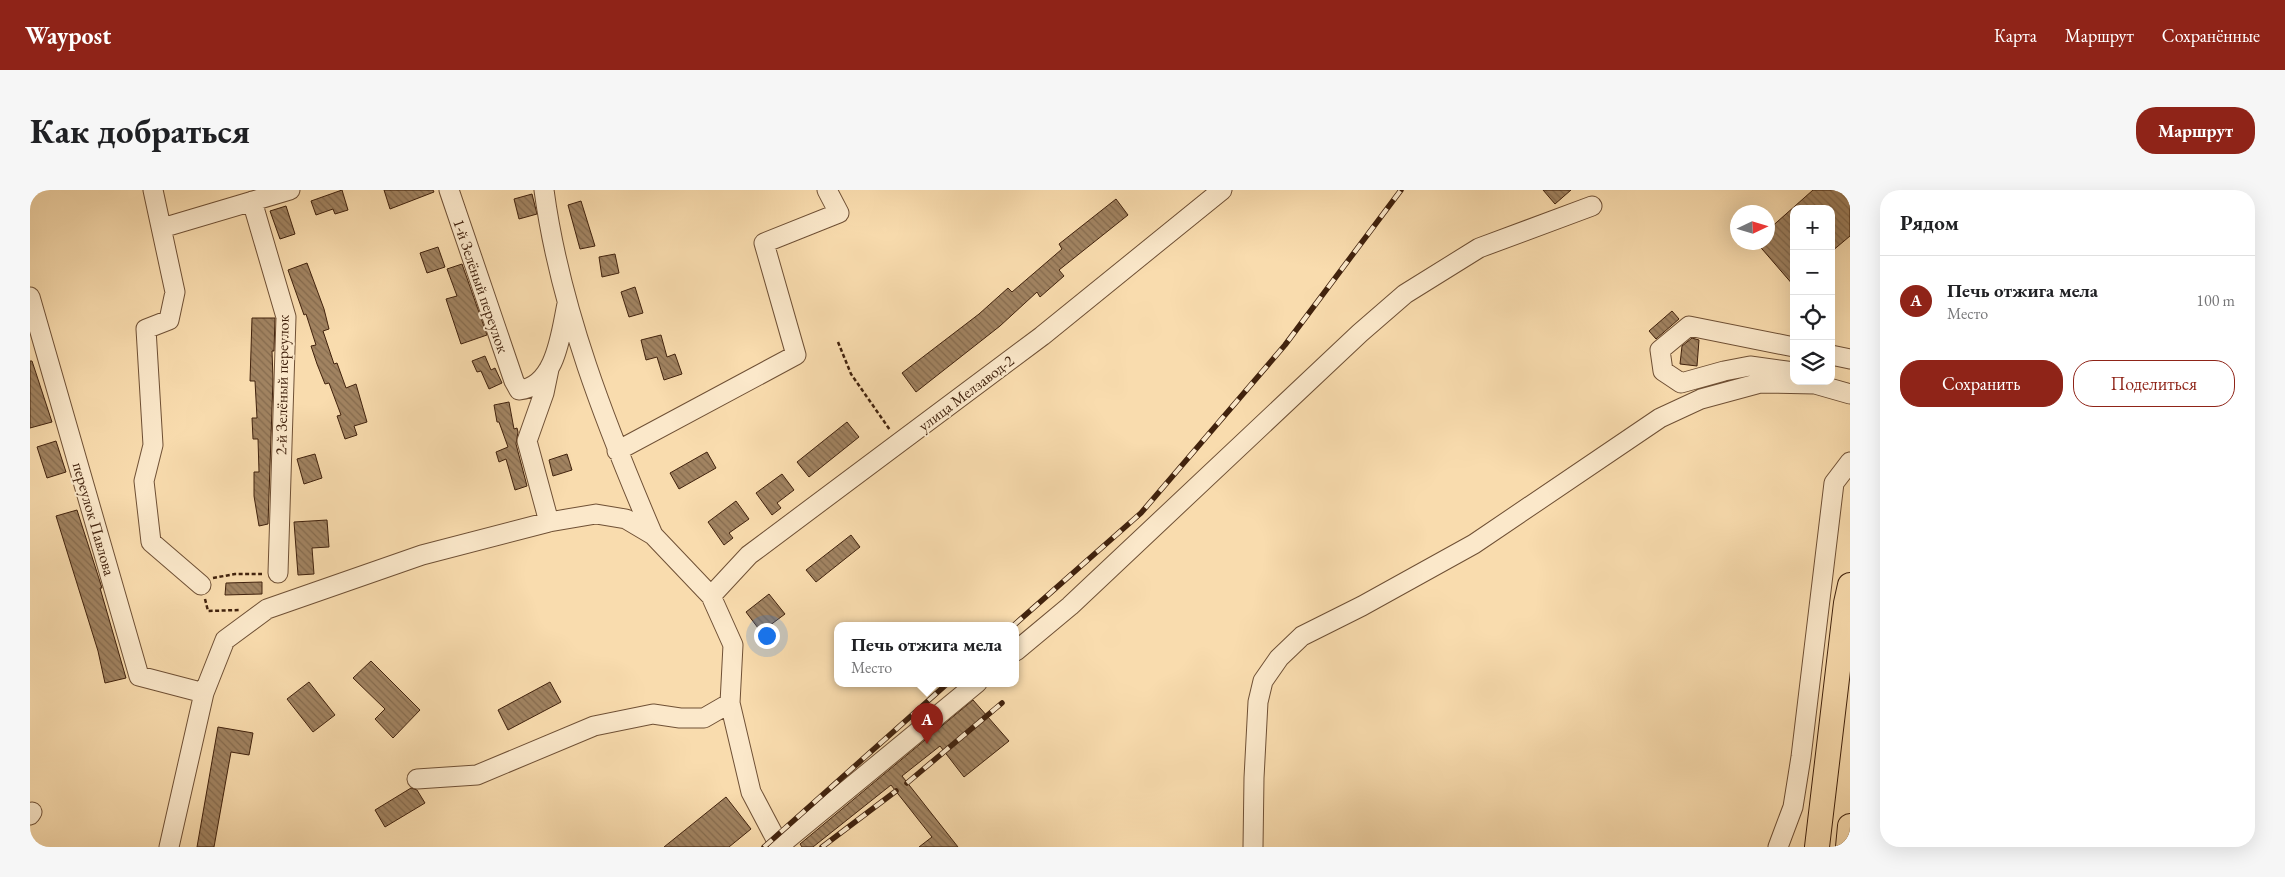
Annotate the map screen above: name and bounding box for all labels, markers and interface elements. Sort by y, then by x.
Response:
text: Waypost [25,20,111,51]
text: Карта [1994,24,2037,47]
text: Маршрут [2065,24,2134,47]
text: Сохранённые [2162,24,2260,47]
button: Маршрут [2136,107,2255,154]
text: Как добраться [30,108,250,153]
north arrow [1730,205,1775,250]
map controls [1790,205,1835,385]
button: + [1790,205,1835,250]
text: Рядом [1900,209,1959,236]
street label: 1-й Зелёный переулок [448,216,514,356]
button: − [1790,250,1835,295]
text: Печь отжига мела [1947,278,2098,303]
text: A [1910,290,1922,311]
text: 100 m [2196,290,2235,311]
button: locate [1790,295,1835,340]
text: Место [1947,303,1988,324]
street label: 2-й Зелёный переулок [270,314,294,455]
button: layers [1790,340,1835,385]
street label: улица Мелзавод-2 [914,350,1018,436]
button: Сохранить [1900,360,2063,407]
button: Поделиться [2073,360,2235,407]
street label: переулок Павлова [68,460,120,579]
popup [834,622,1019,687]
your location [754,623,780,649]
text: Печь отжига мела [851,632,1002,657]
text: Место [851,657,892,678]
pin: A [911,703,943,744]

